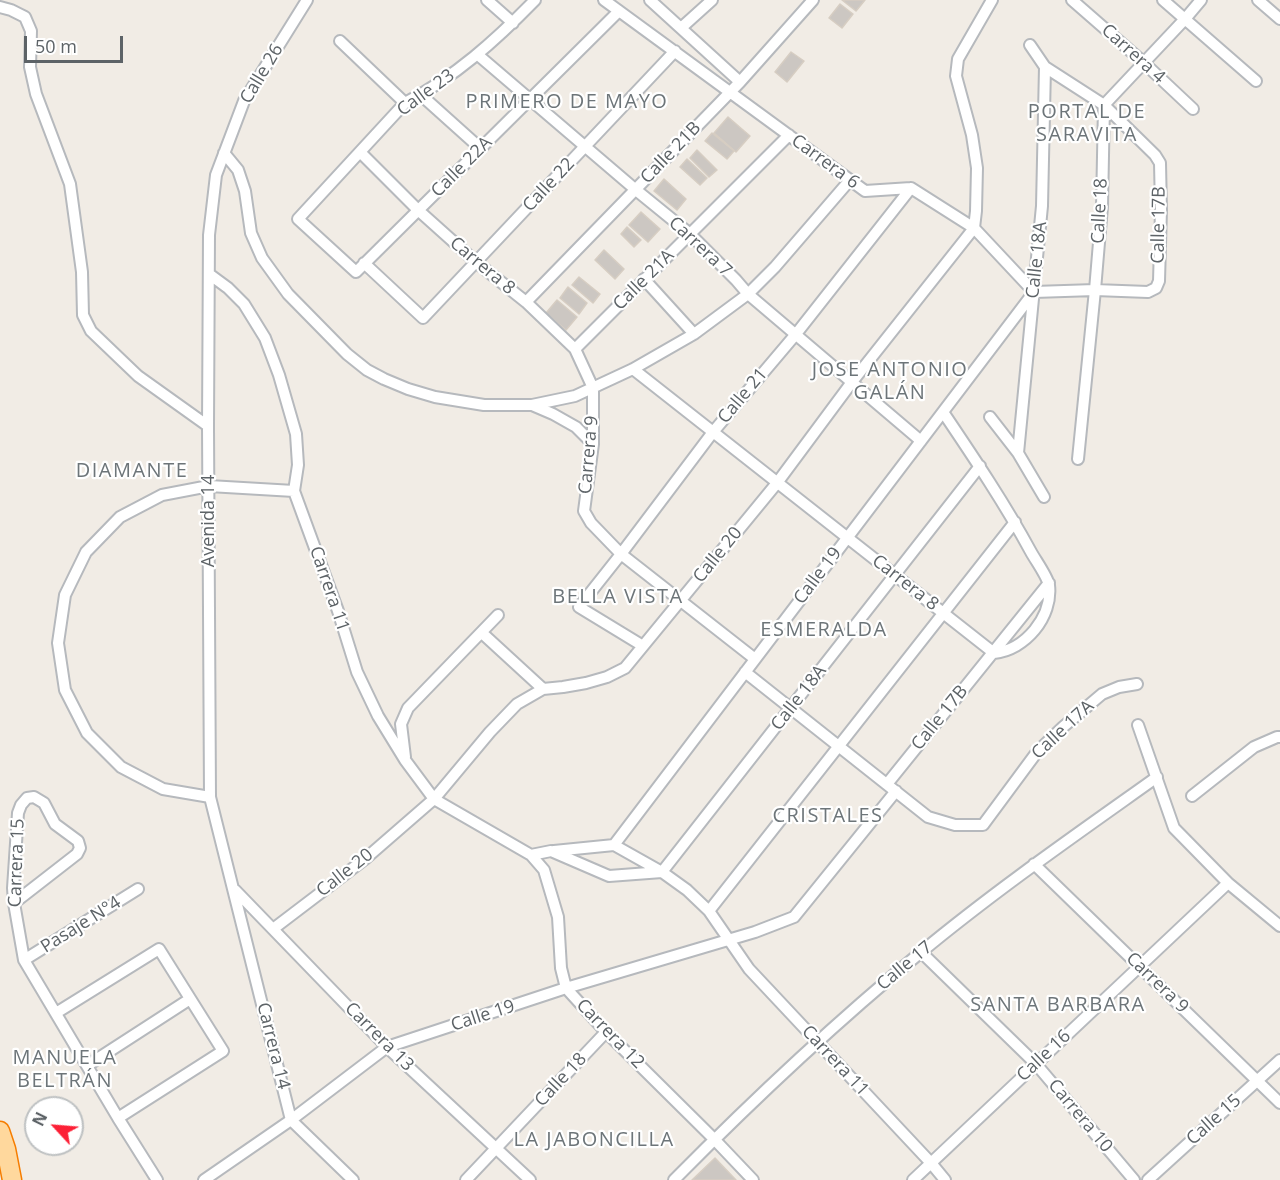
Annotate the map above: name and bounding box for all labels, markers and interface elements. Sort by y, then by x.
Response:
street label: Carrera 4 [1097,20,1169,88]
scale bar [27,24,126,62]
text: 50 m [35,34,77,58]
street label: Calle 26 [236,40,288,108]
street label: Calle 23 [393,65,459,121]
district label: PRIMERO DE MAYO [466,90,668,114]
district label: PORTAL DE SARAVITA [1028,100,1146,147]
street label: Calle 21B [636,118,706,188]
street label: Carrera 6 [787,130,863,194]
street label: Calle 22A [427,132,497,202]
street label: Calle 22 [519,154,579,216]
street label: Calle 18 [1087,178,1113,244]
street label: Calle 17B [1148,186,1170,264]
street label: Carrera 7 [664,212,736,282]
street label: Calle 18A [1022,220,1052,300]
street label: Carrera 8 [445,233,519,299]
street label: Calle 21A [609,245,679,315]
district label: JOSE ANTONIO GALÁN [812,358,968,405]
street label: Calle 21 [714,364,772,428]
street label: Carrera 9 [575,415,603,495]
district label: DIAMANTE [76,459,188,483]
street label: Avenida 14 [198,475,220,567]
street label: Calle 20 [689,523,747,587]
street label: Calle 19 [790,543,846,609]
street label: Carrera 11 [304,544,354,634]
street label: Carrera 8 [867,550,943,616]
district label: BELLA VISTA [552,585,684,609]
district label: ESMERALDA [760,618,888,642]
street label: Calle 18A [767,661,831,735]
street label: Calle 17B [907,681,973,755]
street label: Calle 17A [1027,696,1099,764]
district label: CRISTALES [772,804,884,828]
street label: Carrera 15 [5,818,29,908]
street label: Calle 20 [312,844,378,902]
street label: Pasaje N°4 [37,892,125,958]
street label: Calle 17 [873,937,937,995]
street label: Carrera 9 [1121,948,1193,1018]
district label: SANTA BARBARA [970,993,1146,1017]
street label: Carrera 12 [571,995,649,1073]
street label: Calle 19 [448,996,518,1036]
street label: Carrera 13 [340,998,418,1076]
street label: Carrera 14 [252,1000,294,1092]
street label: Carrera 11 [797,1021,873,1101]
street label: Calle 16 [1013,1026,1075,1086]
district label: MANUELA BELTRÁN [13,1046,117,1093]
street label: Calle 18 [531,1049,591,1111]
street label: Carrera 10 [1043,1075,1117,1157]
street label: Calle 15 [1182,1090,1246,1150]
north arrow [24,1096,84,1156]
text: N [27,1108,52,1130]
district label: LA JABONCILLA [513,1128,675,1152]

